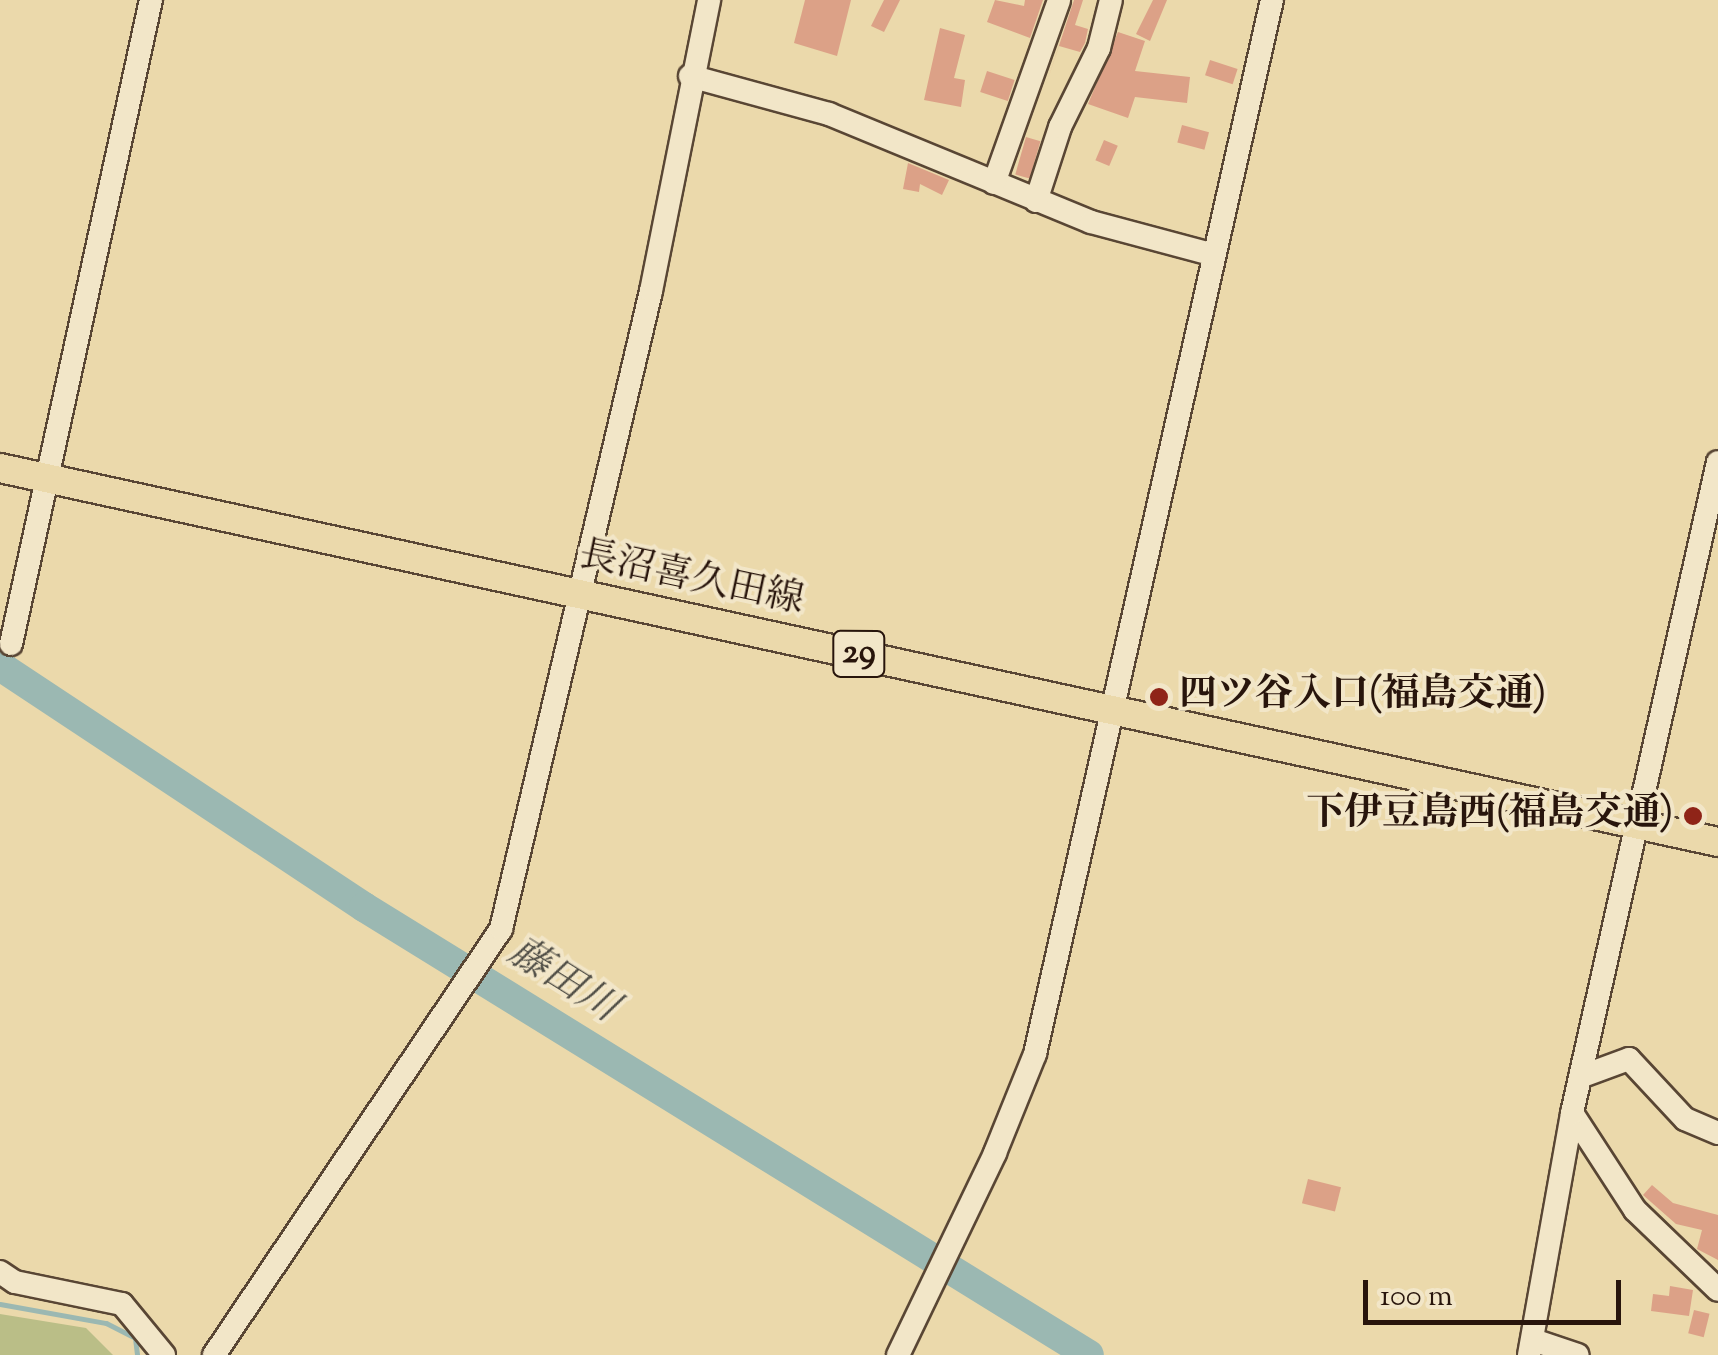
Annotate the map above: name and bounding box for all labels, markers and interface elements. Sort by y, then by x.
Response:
street label: 長沼喜久田線 [575,534,807,626]
road number: 29 [832,624,886,684]
place label: 四ツ谷入口(福島交通) [1179,674,1546,720]
marker: 四ツ谷入口(福島交通) [1148,686,1170,708]
place label: 下伊豆島西(福島交通) [1306,793,1673,839]
marker: 下伊豆島西(福島交通) [1682,805,1704,827]
water label: 藤田川 [498,930,626,1034]
scale bar [1368,1260,1626,1322]
text: 100 m [1380,1276,1453,1319]

